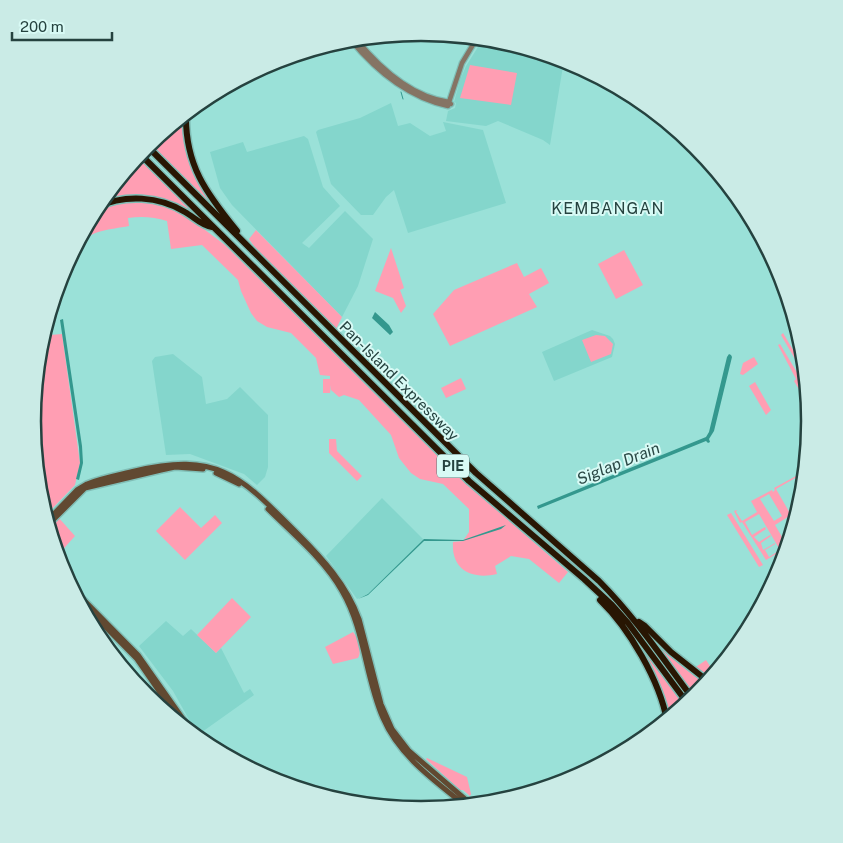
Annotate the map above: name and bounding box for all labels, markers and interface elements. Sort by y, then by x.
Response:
scale bar [12,10,112,42]
text: 200 m [20,18,64,35]
district label: KEMBANGAN [551,199,665,218]
street label: Pan-Island Expressway [336,318,462,444]
water label: Siglap Drain [574,438,663,489]
road number: PIE [437,454,469,478]

